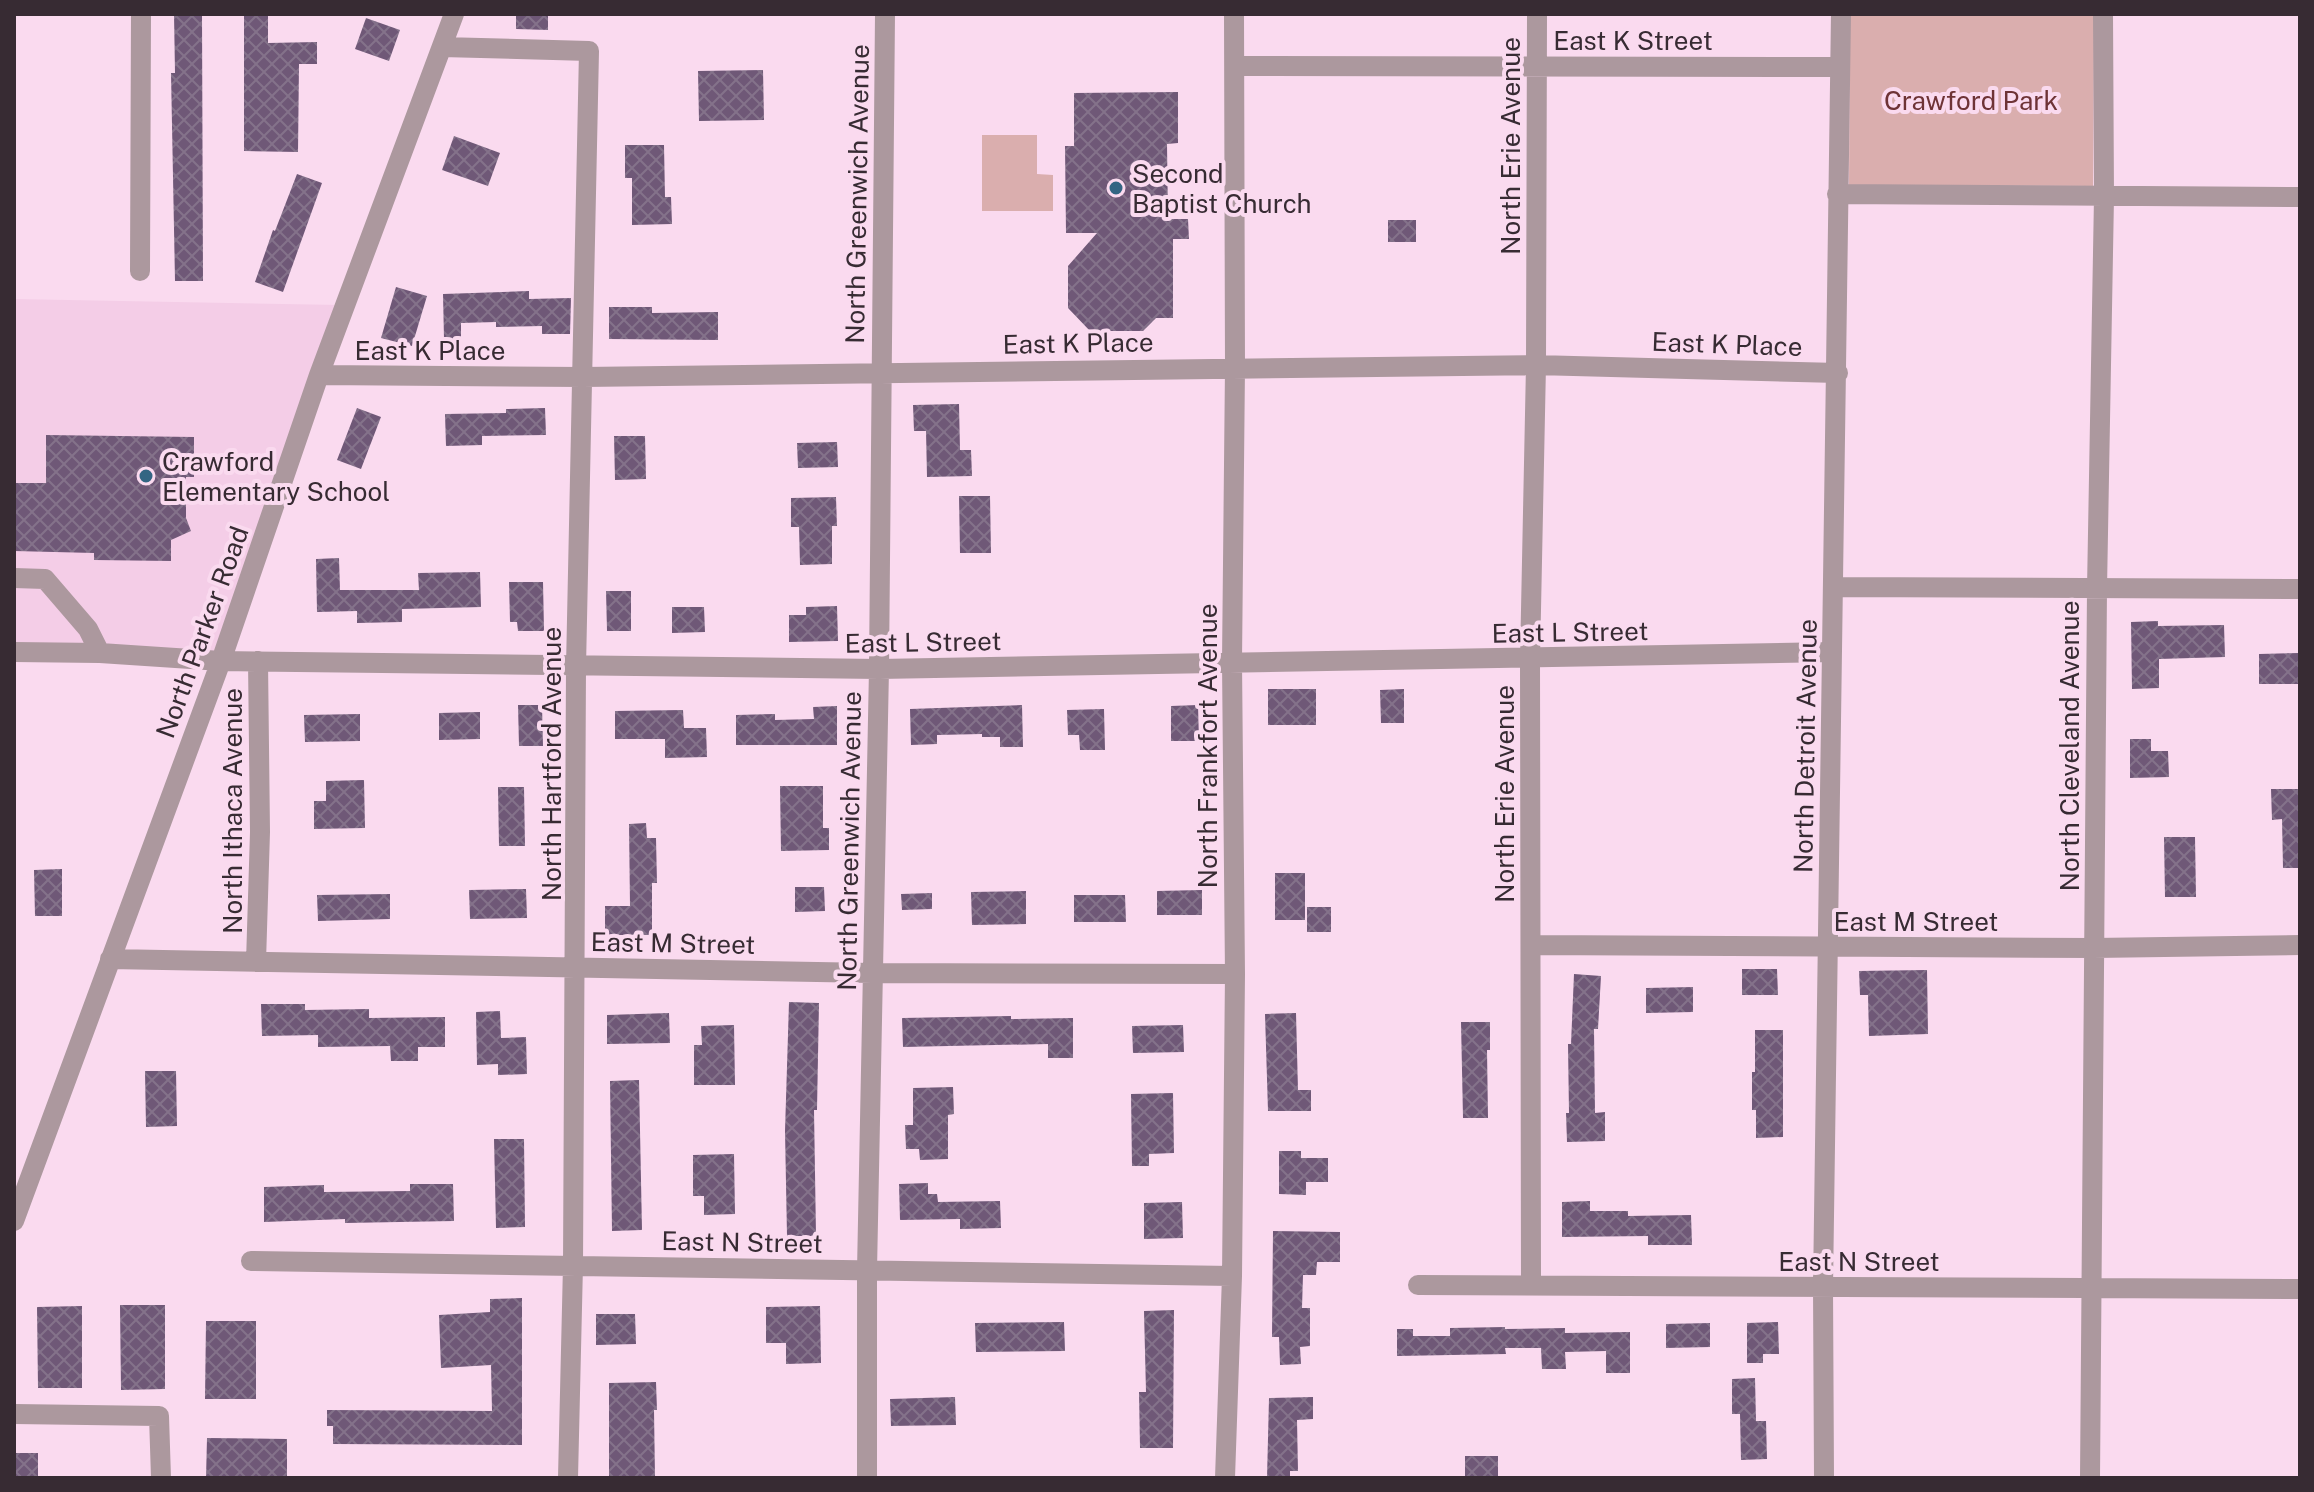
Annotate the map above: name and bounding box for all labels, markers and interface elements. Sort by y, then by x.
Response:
street label: East K Street [1553,25,1713,56]
street label: North Erie Avenue [1495,37,1526,255]
street label: North Greenwich Avenue [839,44,875,344]
park label: Crawford Park [1884,85,2058,116]
place label: Second Baptist Church [1132,158,1312,219]
marker: Second Baptist Church [1107,179,1125,197]
street label: East K Place [1002,326,1154,360]
street label: East K Place [1651,326,1803,362]
street label: East K Place [354,335,506,366]
place label: Crawford Elementary School [162,446,390,507]
marker: Crawford Elementary School [137,467,155,485]
street label: North Parker Road [149,522,255,742]
street label: North Cleveland Avenue [2054,601,2085,891]
street label: North Frankfort Avenue [1192,603,1223,889]
street label: East L Street [1491,615,1649,649]
street label: North Detroit Avenue [1787,619,1823,873]
street label: East L Street [844,625,1002,659]
street label: North Hartford Avenue [536,627,567,901]
street label: North Erie Avenue [1489,685,1520,903]
street label: North Ithaca Avenue [217,688,248,934]
street label: North Greenwich Avenue [831,691,867,991]
street label: East M Street [1834,906,1998,937]
street label: East M Street [590,926,756,960]
street label: East N Street [661,1225,823,1259]
street label: East N Street [1778,1246,1940,1277]

